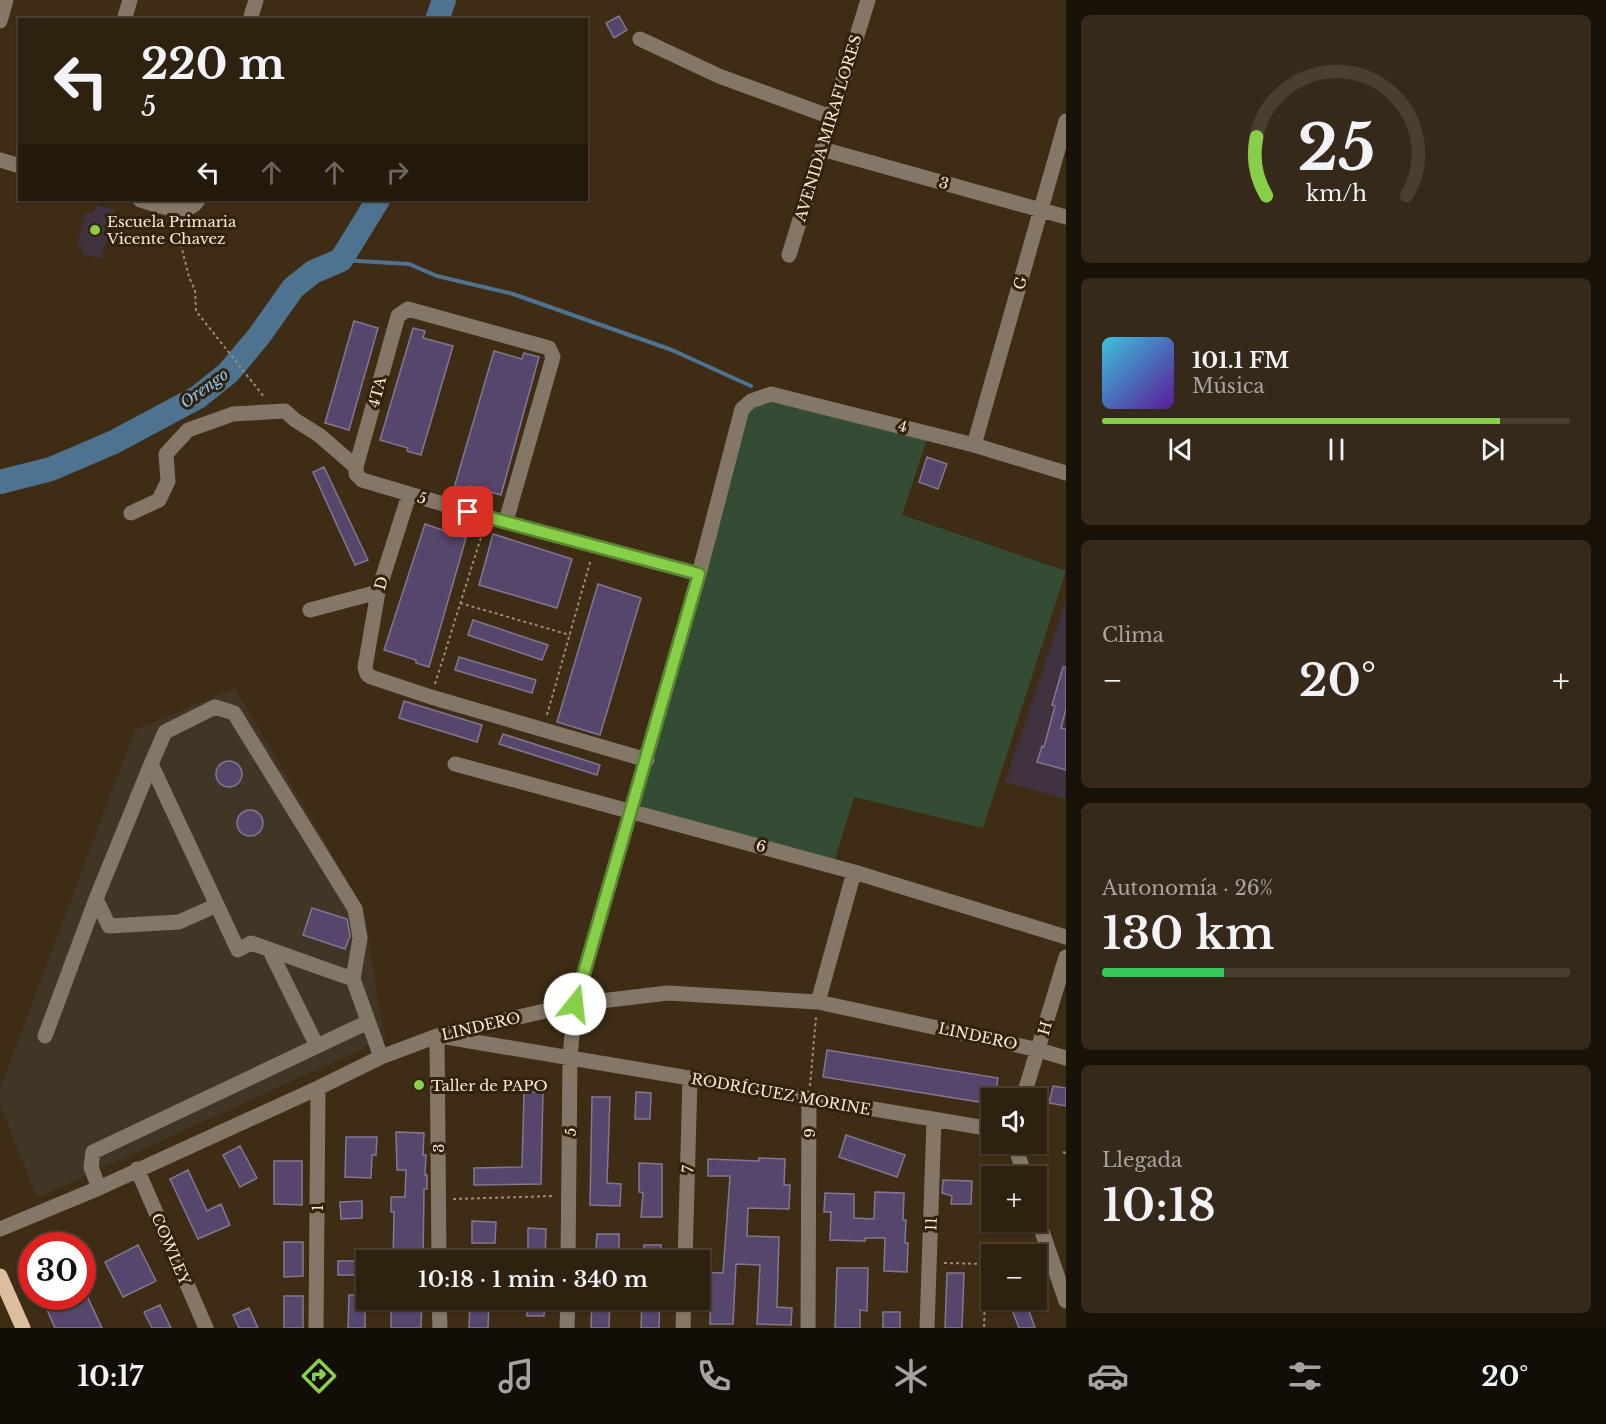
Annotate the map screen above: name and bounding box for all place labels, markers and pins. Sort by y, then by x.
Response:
place label: Escuela Primaria Vicente Chavez [106,212,237,248]
marker: Escuela Primaria Vicente Chavez [88,223,102,237]
pin [442,486,493,537]
place label: Taller de PAPO [431,1076,548,1095]
marker: Taller de PAPO [412,1078,426,1092]

